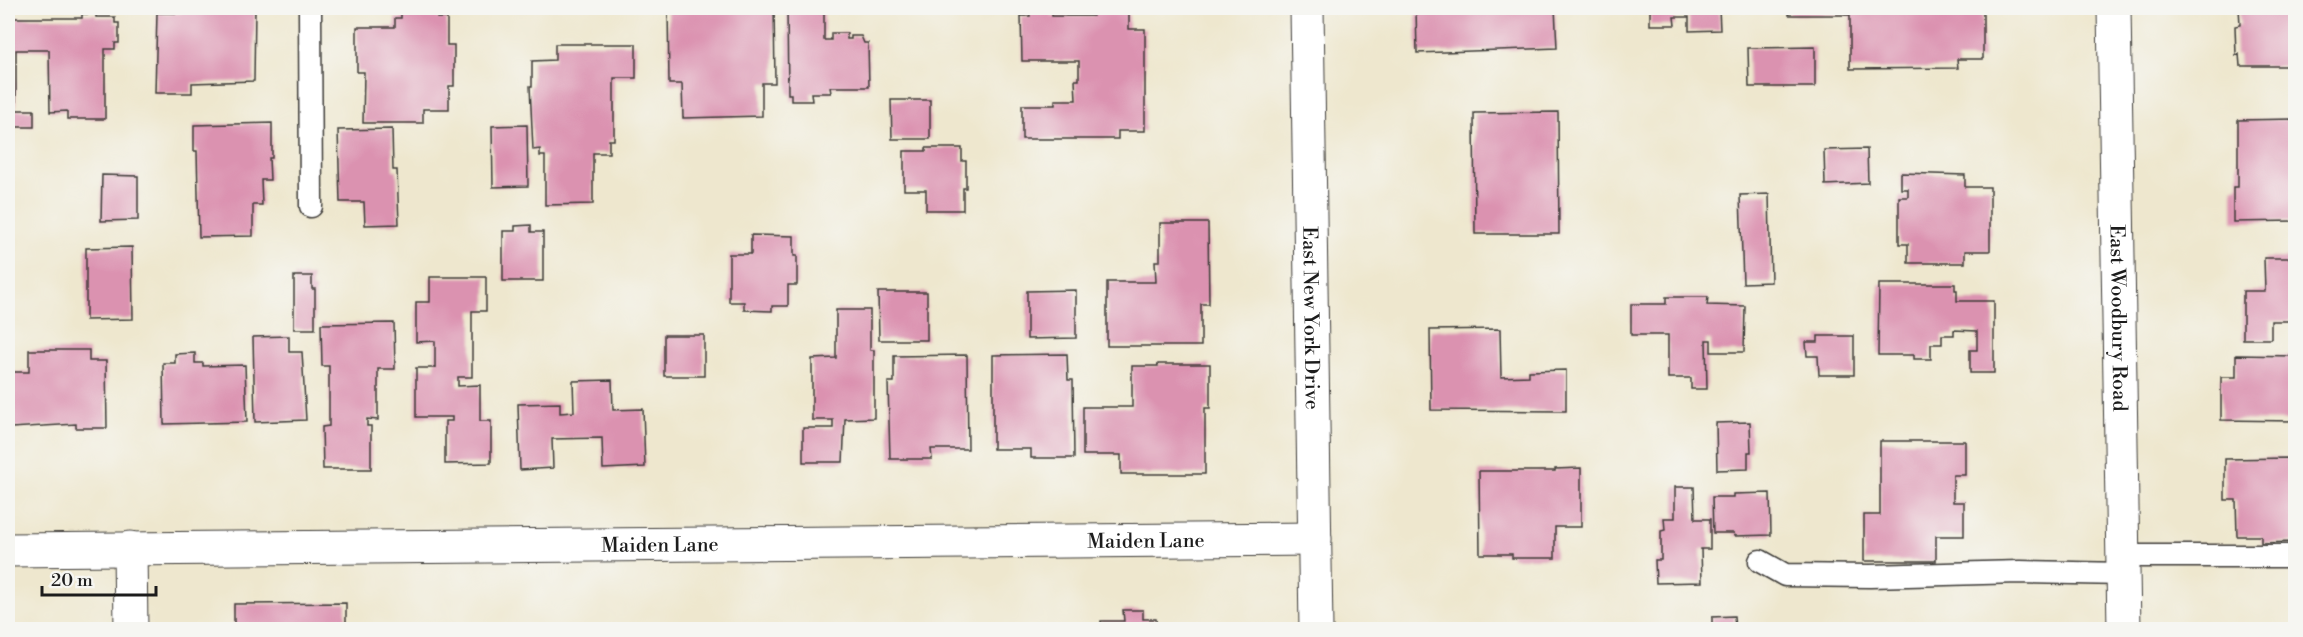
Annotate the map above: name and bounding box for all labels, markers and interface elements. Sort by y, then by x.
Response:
street label: East Woodbury Road [2103,224,2131,412]
street label: East New York Drive [1296,226,1324,410]
street label: Maiden Lane [1087,529,1205,555]
street label: Maiden Lane [601,533,719,559]
scale bar [42,559,156,597]
text: 20 m [51,569,93,592]

